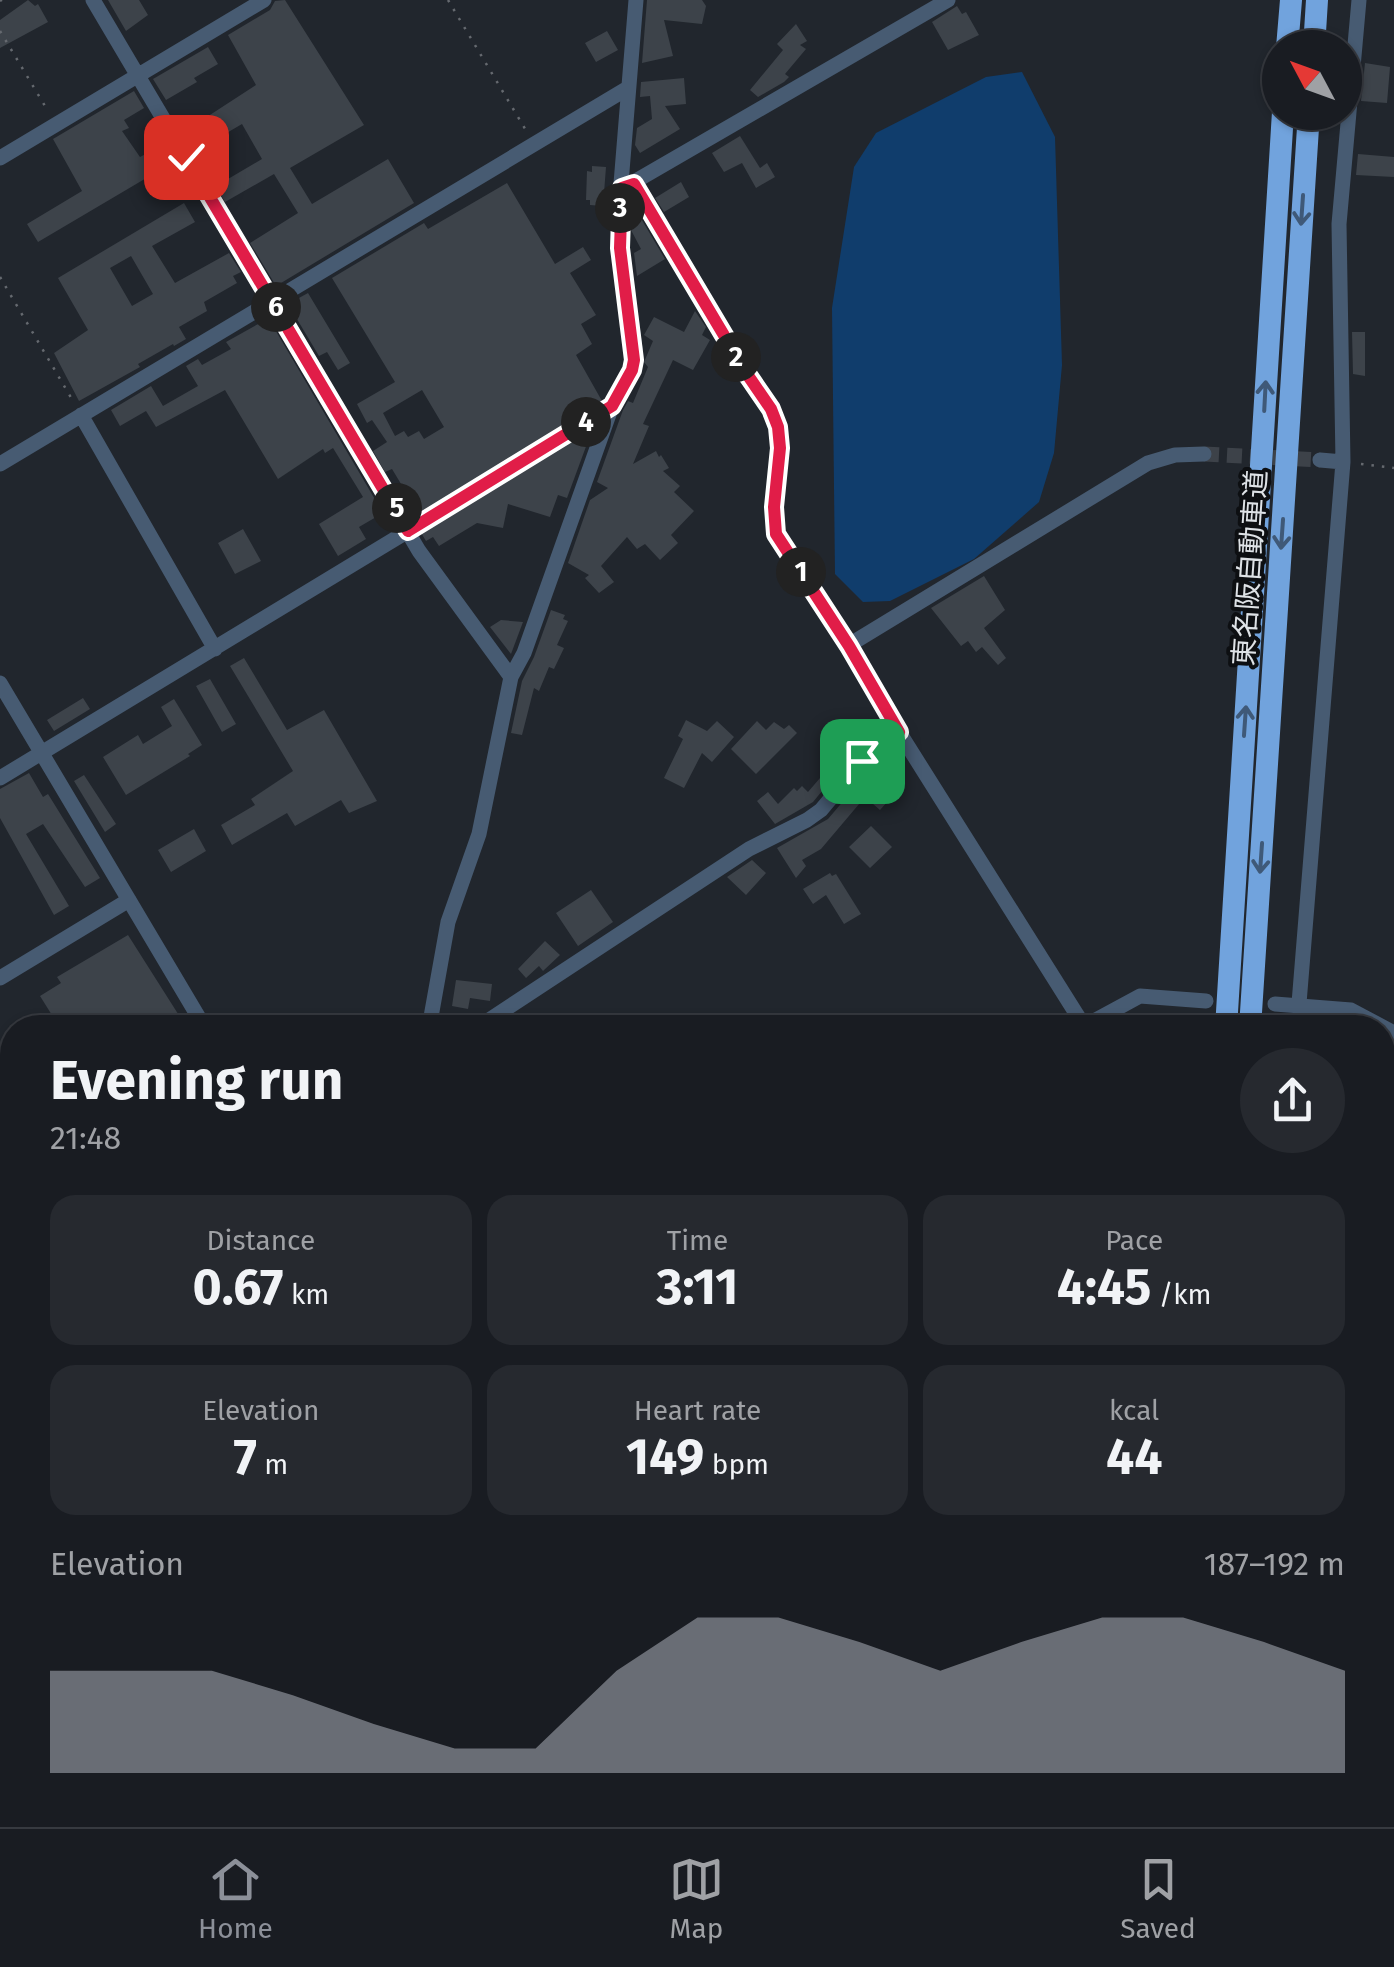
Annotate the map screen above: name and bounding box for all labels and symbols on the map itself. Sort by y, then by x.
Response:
north arrow [1262,30,1362,130]
pin [144,115,229,200]
pin: 3 [595,183,645,233]
one-way arrow [1292,193,1311,225]
pin: 6 [251,282,301,332]
pin: 2 [711,332,761,382]
one-way arrow [1256,381,1275,413]
pin: 4 [561,397,611,447]
street label: 東名阪自動車道 [1227,469,1273,667]
pin: 5 [372,483,422,533]
one-way arrow [1272,518,1291,550]
pin: 1 [776,547,826,597]
one-way arrow [1236,705,1255,737]
pin [820,719,905,804]
one-way arrow [1251,842,1270,874]

